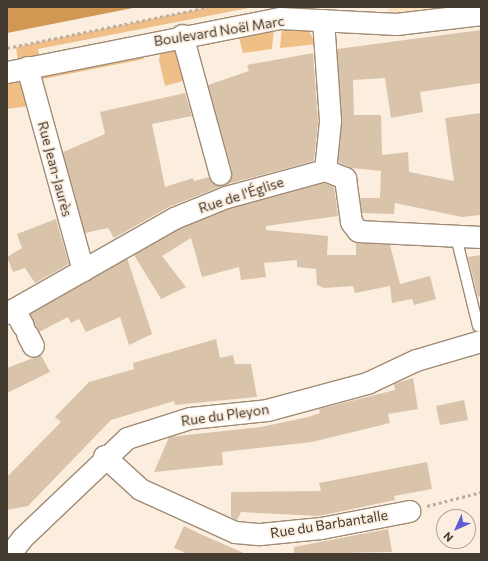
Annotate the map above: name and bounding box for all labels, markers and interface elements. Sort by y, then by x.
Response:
street label: Boulevard Noël Marc [153,12,285,50]
street label: Rue Jean-Jaurès [34,119,76,219]
street label: Rue de l'Église [196,173,286,217]
street label: Rue du Pleyon [180,401,270,429]
street label: Rue du Barbantalle [269,506,389,542]
north arrow [436,509,476,549]
text: N [440,530,455,545]

